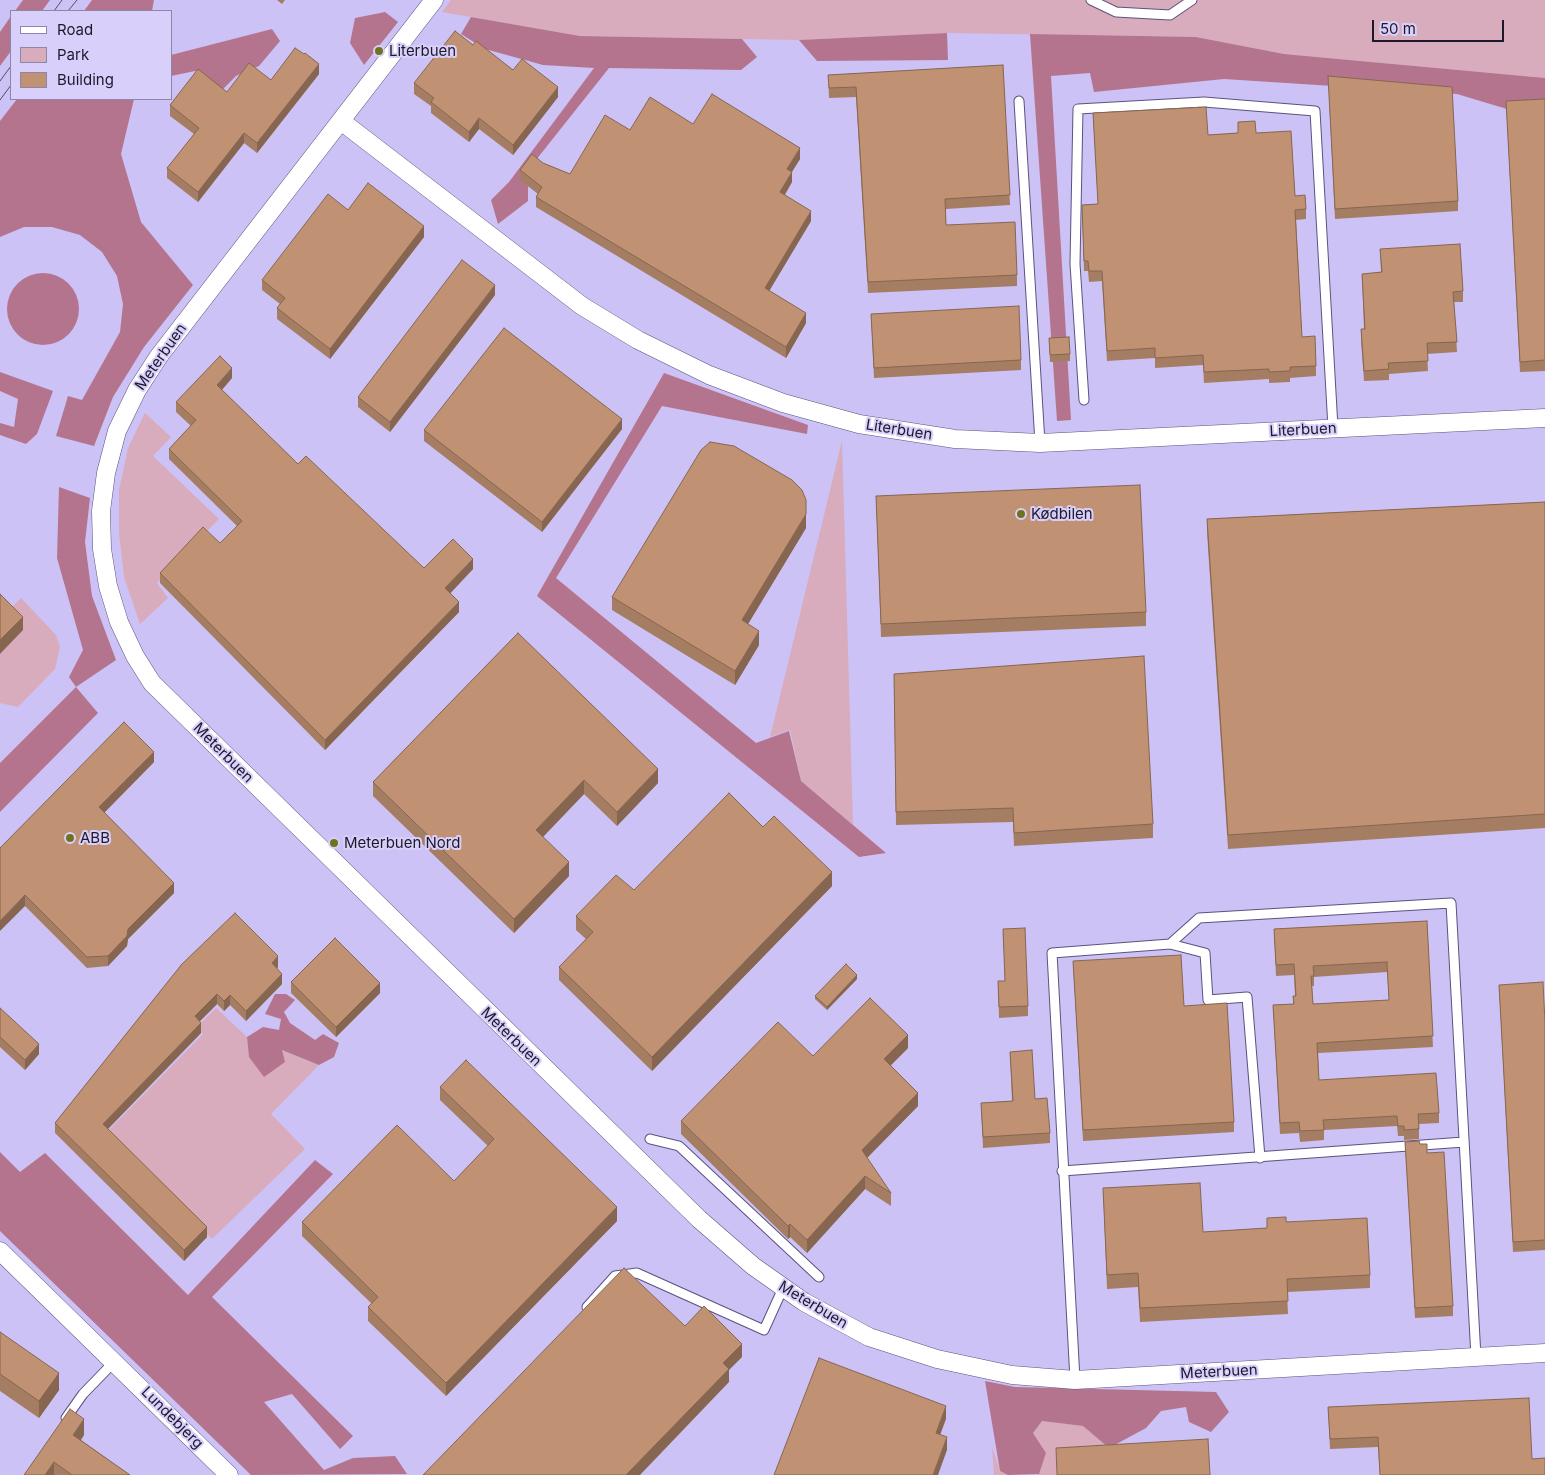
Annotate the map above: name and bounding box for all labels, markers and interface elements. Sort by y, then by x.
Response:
legend [10,10,172,100]
scale bar [1375,10,1508,42]
text: 50 m [1380,19,1416,38]
text: Road [57,20,93,39]
place label: Literbuen [389,42,456,60]
text: Park [57,45,89,64]
marker: Literbuen [373,45,385,57]
text: Building [57,70,114,89]
street label: Meterbuen [131,320,191,394]
street label: Literbuen [864,416,934,444]
street label: Literbuen [1269,419,1337,441]
place label: Kødbilen [1031,505,1093,523]
marker: Kødbilen [1015,508,1027,520]
street label: Meterbuen [189,719,257,787]
place label: ABB [80,829,110,847]
marker: ABB [64,832,76,844]
place label: Meterbuen Nord [344,834,460,852]
marker: Meterbuen Nord [328,837,340,849]
street label: Meterbuen [477,1004,545,1070]
street label: Meterbuen [775,1277,851,1333]
street label: Meterbuen [1180,1361,1258,1383]
street label: Lundebjerg [137,1383,207,1453]

